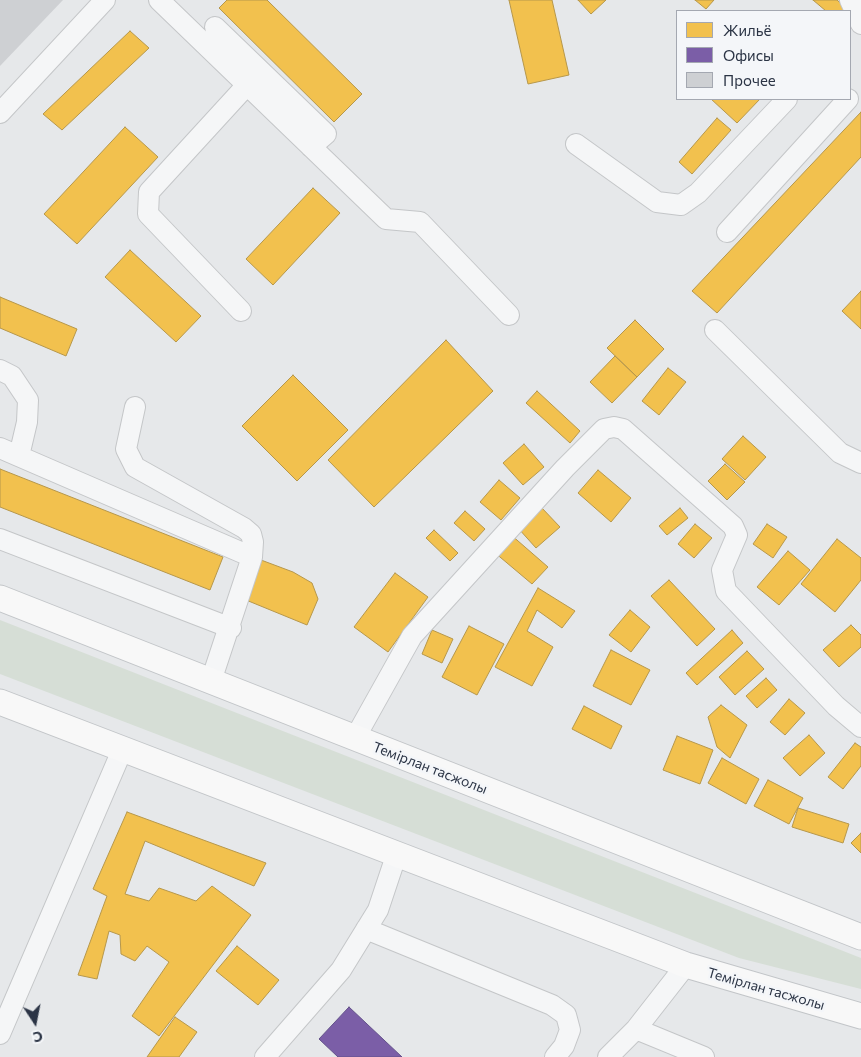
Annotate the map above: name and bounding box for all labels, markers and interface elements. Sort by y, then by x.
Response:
legend [676,10,851,100]
text: Жильё [723,21,771,39]
text: Офисы [723,46,774,64]
text: Прочее [723,71,776,89]
street label: Темірлан тасжолы [370,738,490,798]
street label: Темірлан тасжолы [705,964,827,1014]
north arrow [10,997,60,1047]
text: С [32,1028,44,1046]

